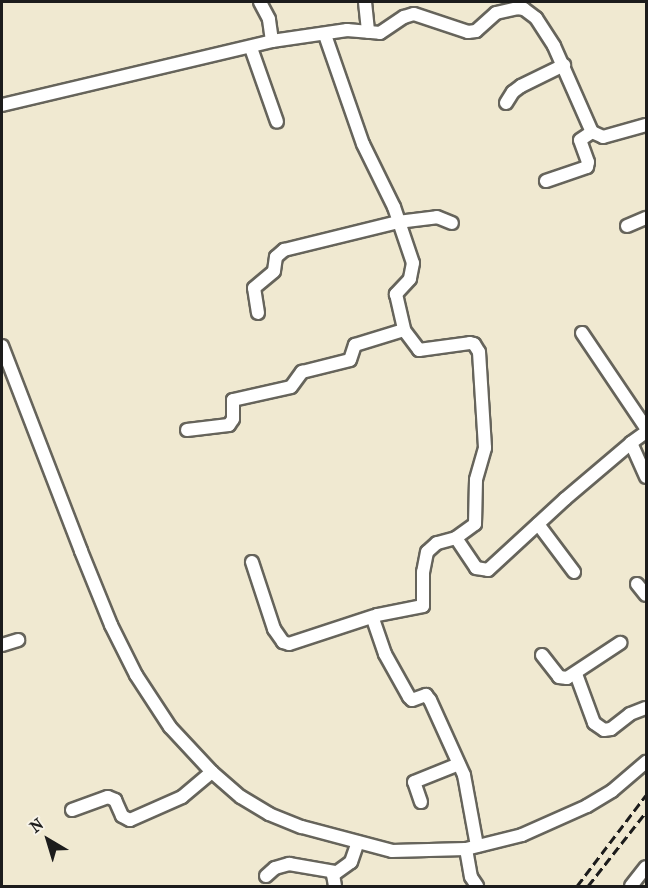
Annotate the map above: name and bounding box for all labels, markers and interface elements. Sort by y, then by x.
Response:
north arrow [18,810,78,870]
text: N [26,814,47,837]

